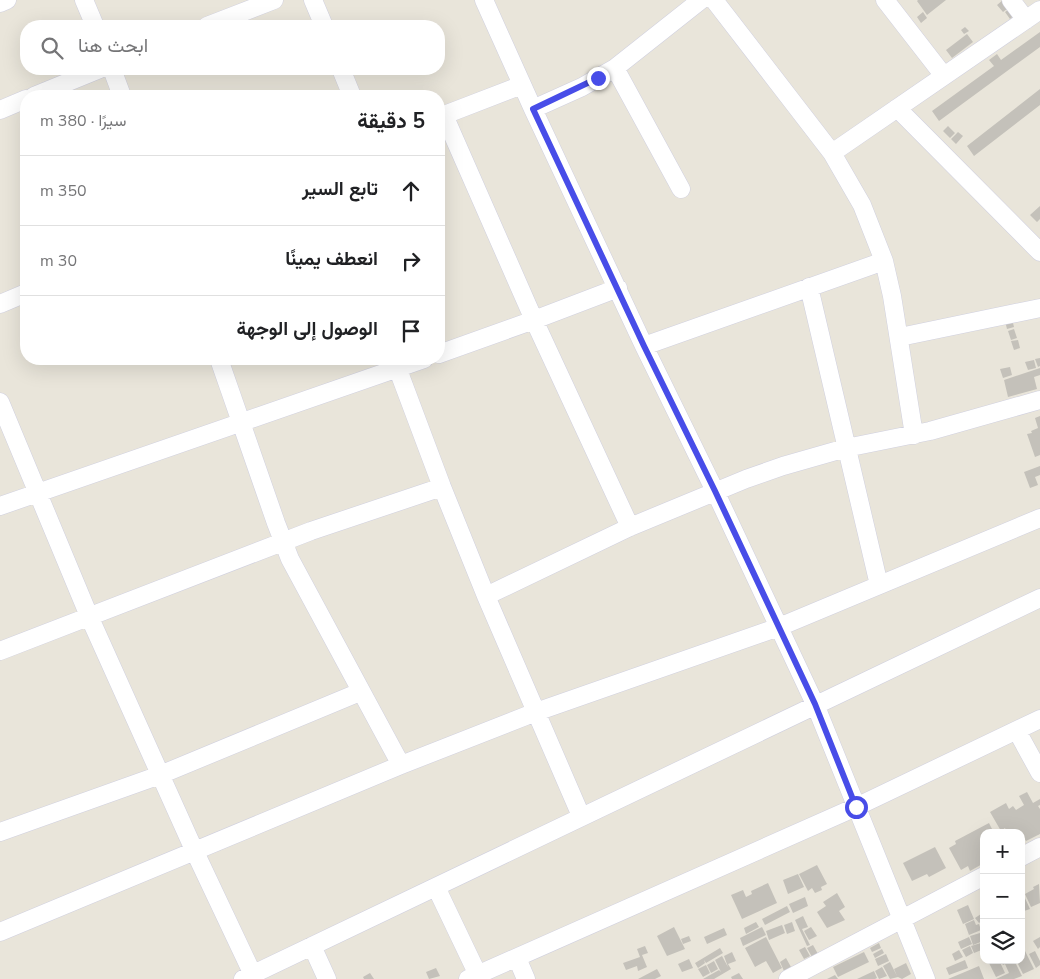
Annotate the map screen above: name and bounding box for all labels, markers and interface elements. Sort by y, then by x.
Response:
search box [20,20,445,75]
text: ابحث هنا [78,33,148,59]
icon: search [38,34,66,62]
route end [587,67,610,90]
text: 5 دقيقة [357,107,425,135]
text: سيرًا · 380 m [40,110,126,132]
text: تابع السير [302,176,378,202]
icon: ahead [397,177,425,205]
text: 350 m [40,180,87,202]
text: انعطف يمينًا [285,246,378,272]
icon: right [397,247,425,275]
text: 30 m [40,250,77,272]
text: الوصول إلى الوجهة [236,316,378,342]
icon: arrive [397,317,425,345]
route start [845,796,868,819]
map controls [980,829,1025,964]
button: + [980,829,1025,874]
button: − [980,874,1025,919]
button: layers [980,919,1025,964]

